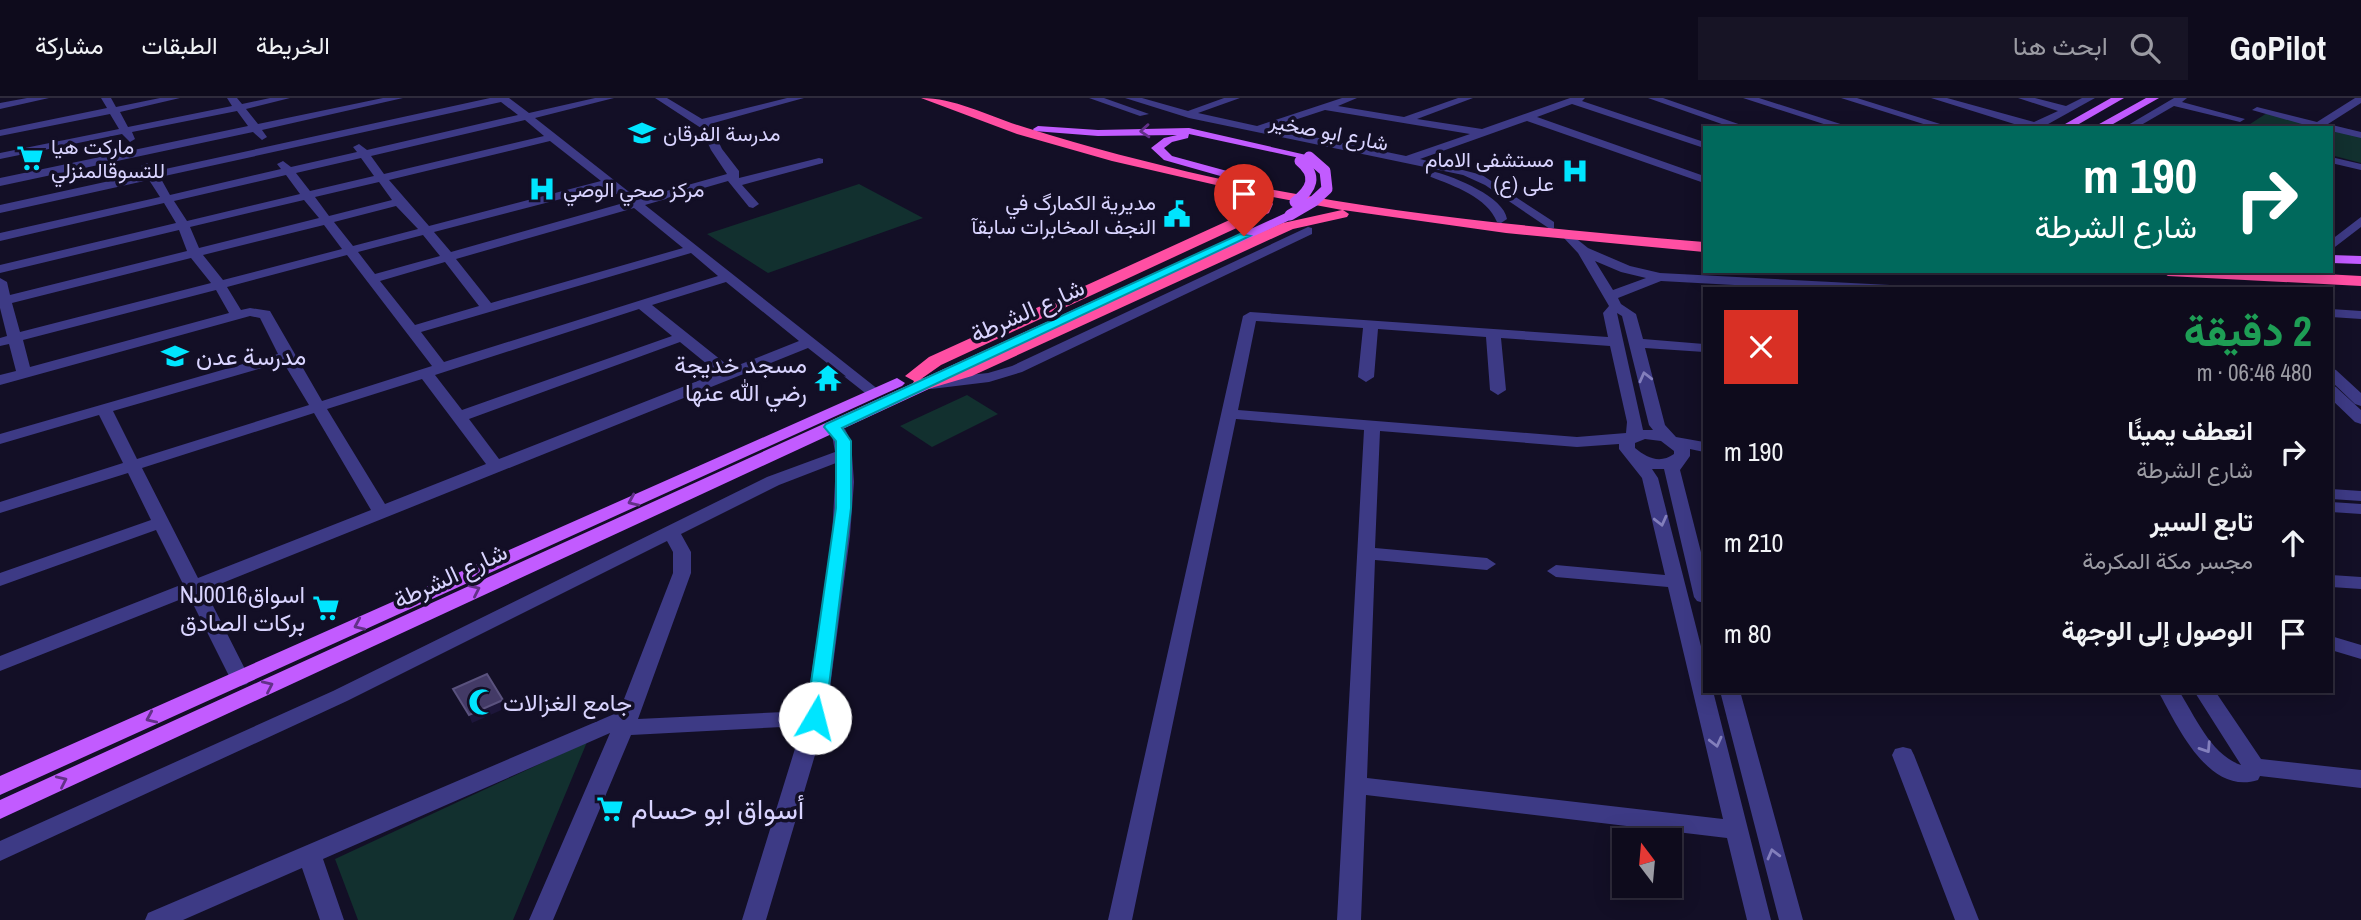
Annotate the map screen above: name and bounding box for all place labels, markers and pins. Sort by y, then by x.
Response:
school or university icon: مدرسة الفرقان [627,118,657,148]
place label: مدرسة الفرقان [663,119,781,148]
place label: ماركت هيا للتسوقالمنزلي [51,132,165,188]
supermarket icon: ماركت هيا للتسوقالمنزلي [15,143,45,173]
place label: مستشفی الامام علی (ع) [1425,145,1554,198]
hospital icon: مستشفی الامام علی (ع) [1560,156,1590,186]
pin [1214,164,1274,236]
hospital icon: مركز صحي الوصي [527,174,557,204]
place label: مركز صحي الوصي [563,175,704,207]
place label: مديرية الكمارگ في النجف المخابرات سابقآ [971,188,1156,241]
public building icon: مديرية الكمارگ في النجف المخابرات سابقآ [1162,199,1192,229]
place label: مدرسة عدن [196,340,306,372]
school or university icon: مدرسة عدن [160,341,190,371]
place label: مسجد خديجة رضي الله عنها [674,348,807,412]
temple icon: مسجد خديجة رضي الله عنها [813,363,843,393]
place label: NJ0016اسواق برکات الصادق [180,578,305,638]
supermarket icon: NJ0016اسواق برکات الصادق [311,593,341,623]
place label: جامع الغزالات [503,686,632,720]
mosque icon: جامع الغزالات [467,687,497,717]
place label: أسواق ابو حسام [631,790,804,828]
supermarket icon: أسواق ابو حسام [595,794,625,824]

